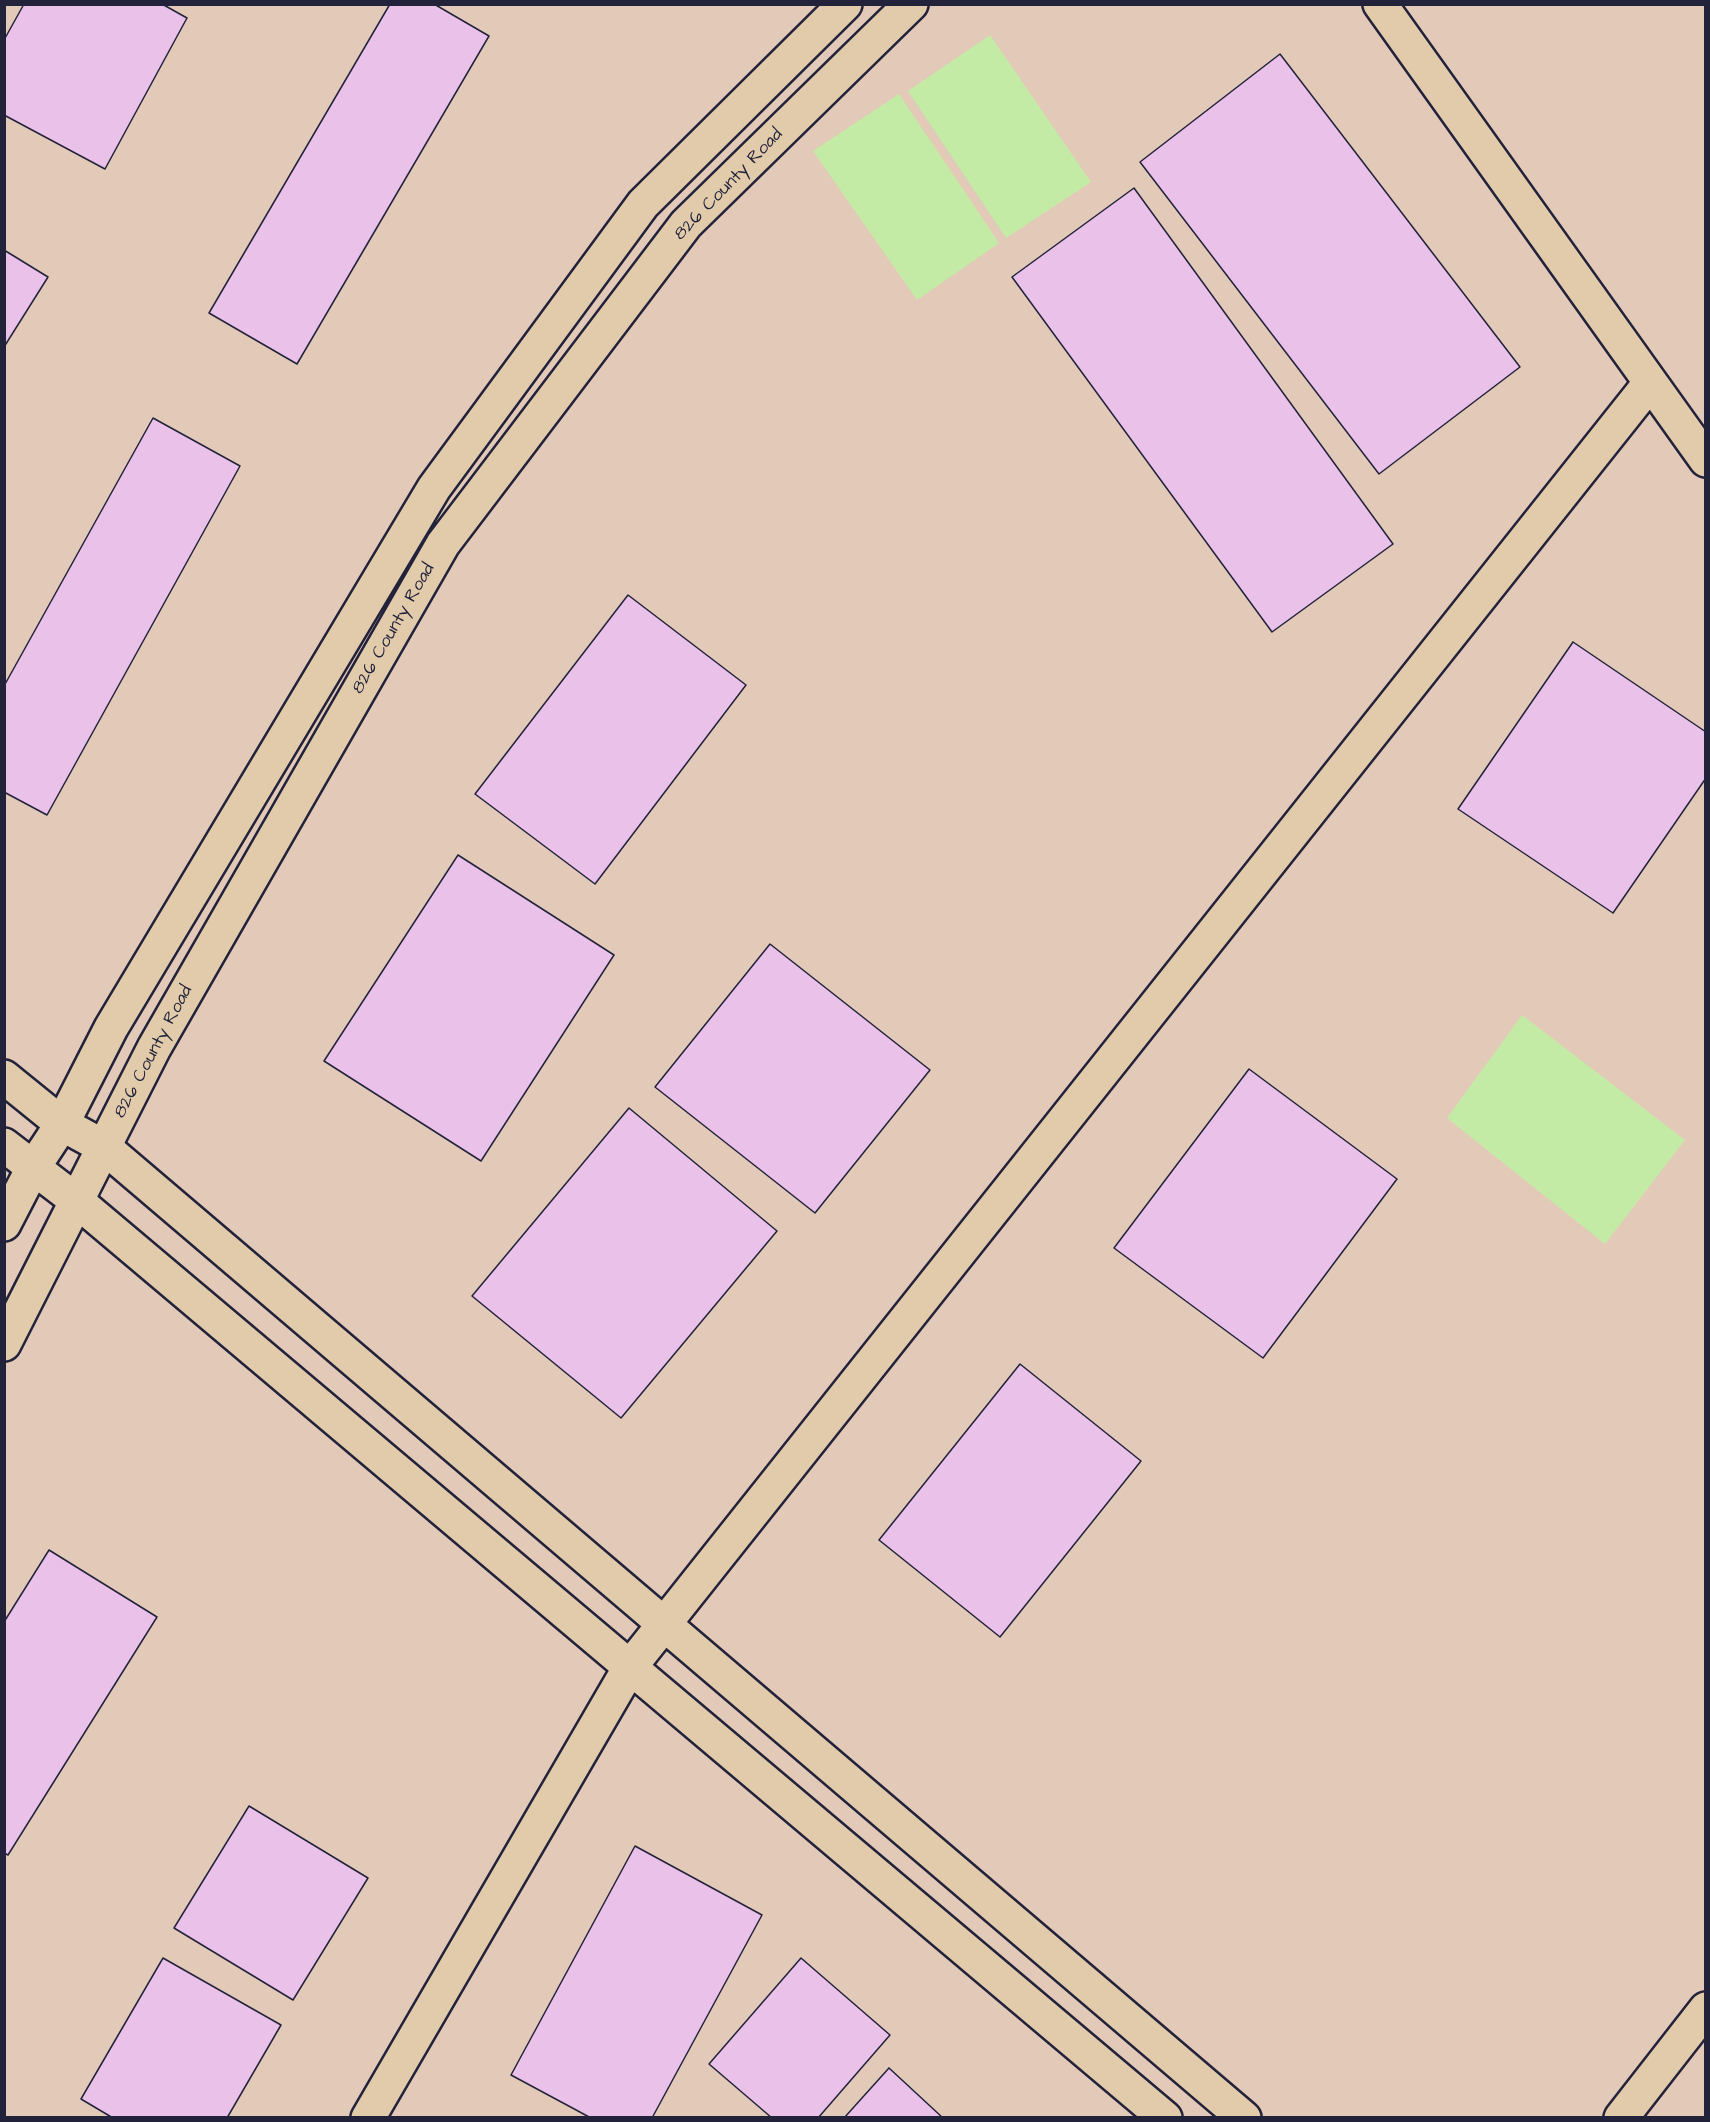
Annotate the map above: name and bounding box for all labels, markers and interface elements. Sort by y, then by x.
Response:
street label: 826 County Road [670,125,788,245]
street label: 826 County Road [348,560,440,698]
street label: 826 County Road [110,982,198,1122]

